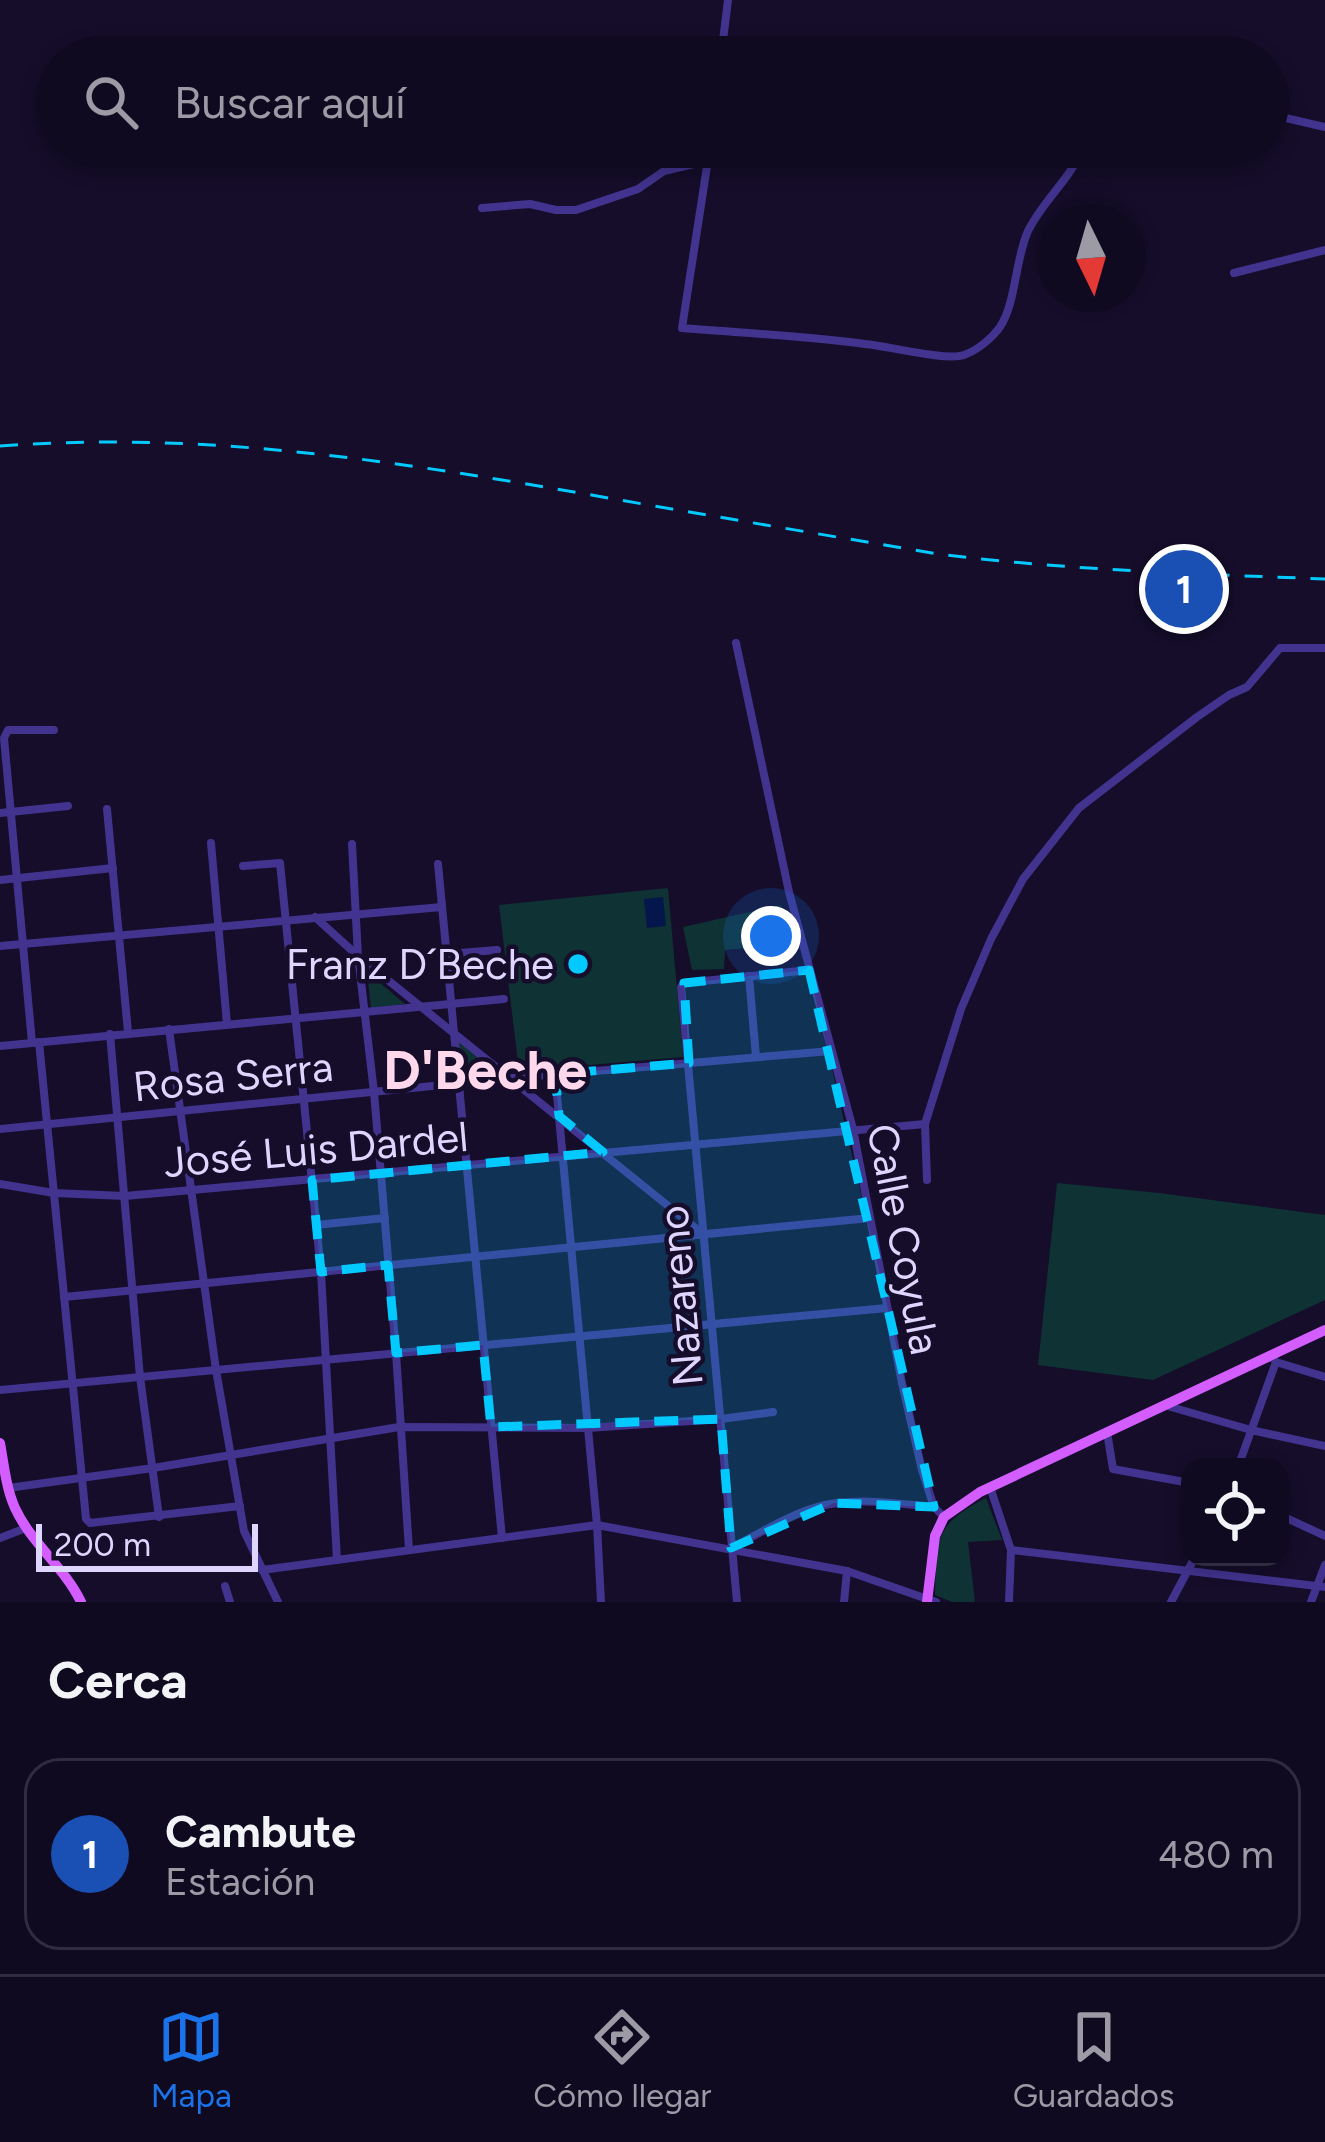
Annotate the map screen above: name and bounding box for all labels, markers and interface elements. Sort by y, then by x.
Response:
search box [36,36,1289,168]
icon: search [78,69,144,135]
text: Buscar aquí [174,75,406,129]
north arrow [1037,204,1145,312]
pin: 1 [1145,544,1223,634]
your location [741,906,801,966]
place label: Franz D´Beche [286,939,554,990]
marker: Franz D´Beche [565,951,591,977]
district label: D'Beche [383,1038,587,1103]
street label: Rosa Serra [131,1041,335,1112]
street label: José Luis Dardel [162,1111,470,1188]
street label: Calle Coyula [856,1119,951,1359]
street label: Nazareno [647,1204,714,1388]
map controls [1181,1458,1289,1566]
button: locate [1181,1458,1289,1566]
scale bar [36,1518,258,1571]
text: 200 m [54,1525,151,1564]
text: Cerca [48,1650,188,1711]
text: Cambute [165,1804,356,1858]
text: 1 [82,1831,98,1878]
text: 480 m [1158,1831,1274,1878]
text: Estación [165,1858,315,1905]
tab: Mapa [151,2004,232,2115]
tab: Cómo llegar [533,2004,711,2115]
tab: Guardados [1013,2004,1174,2115]

